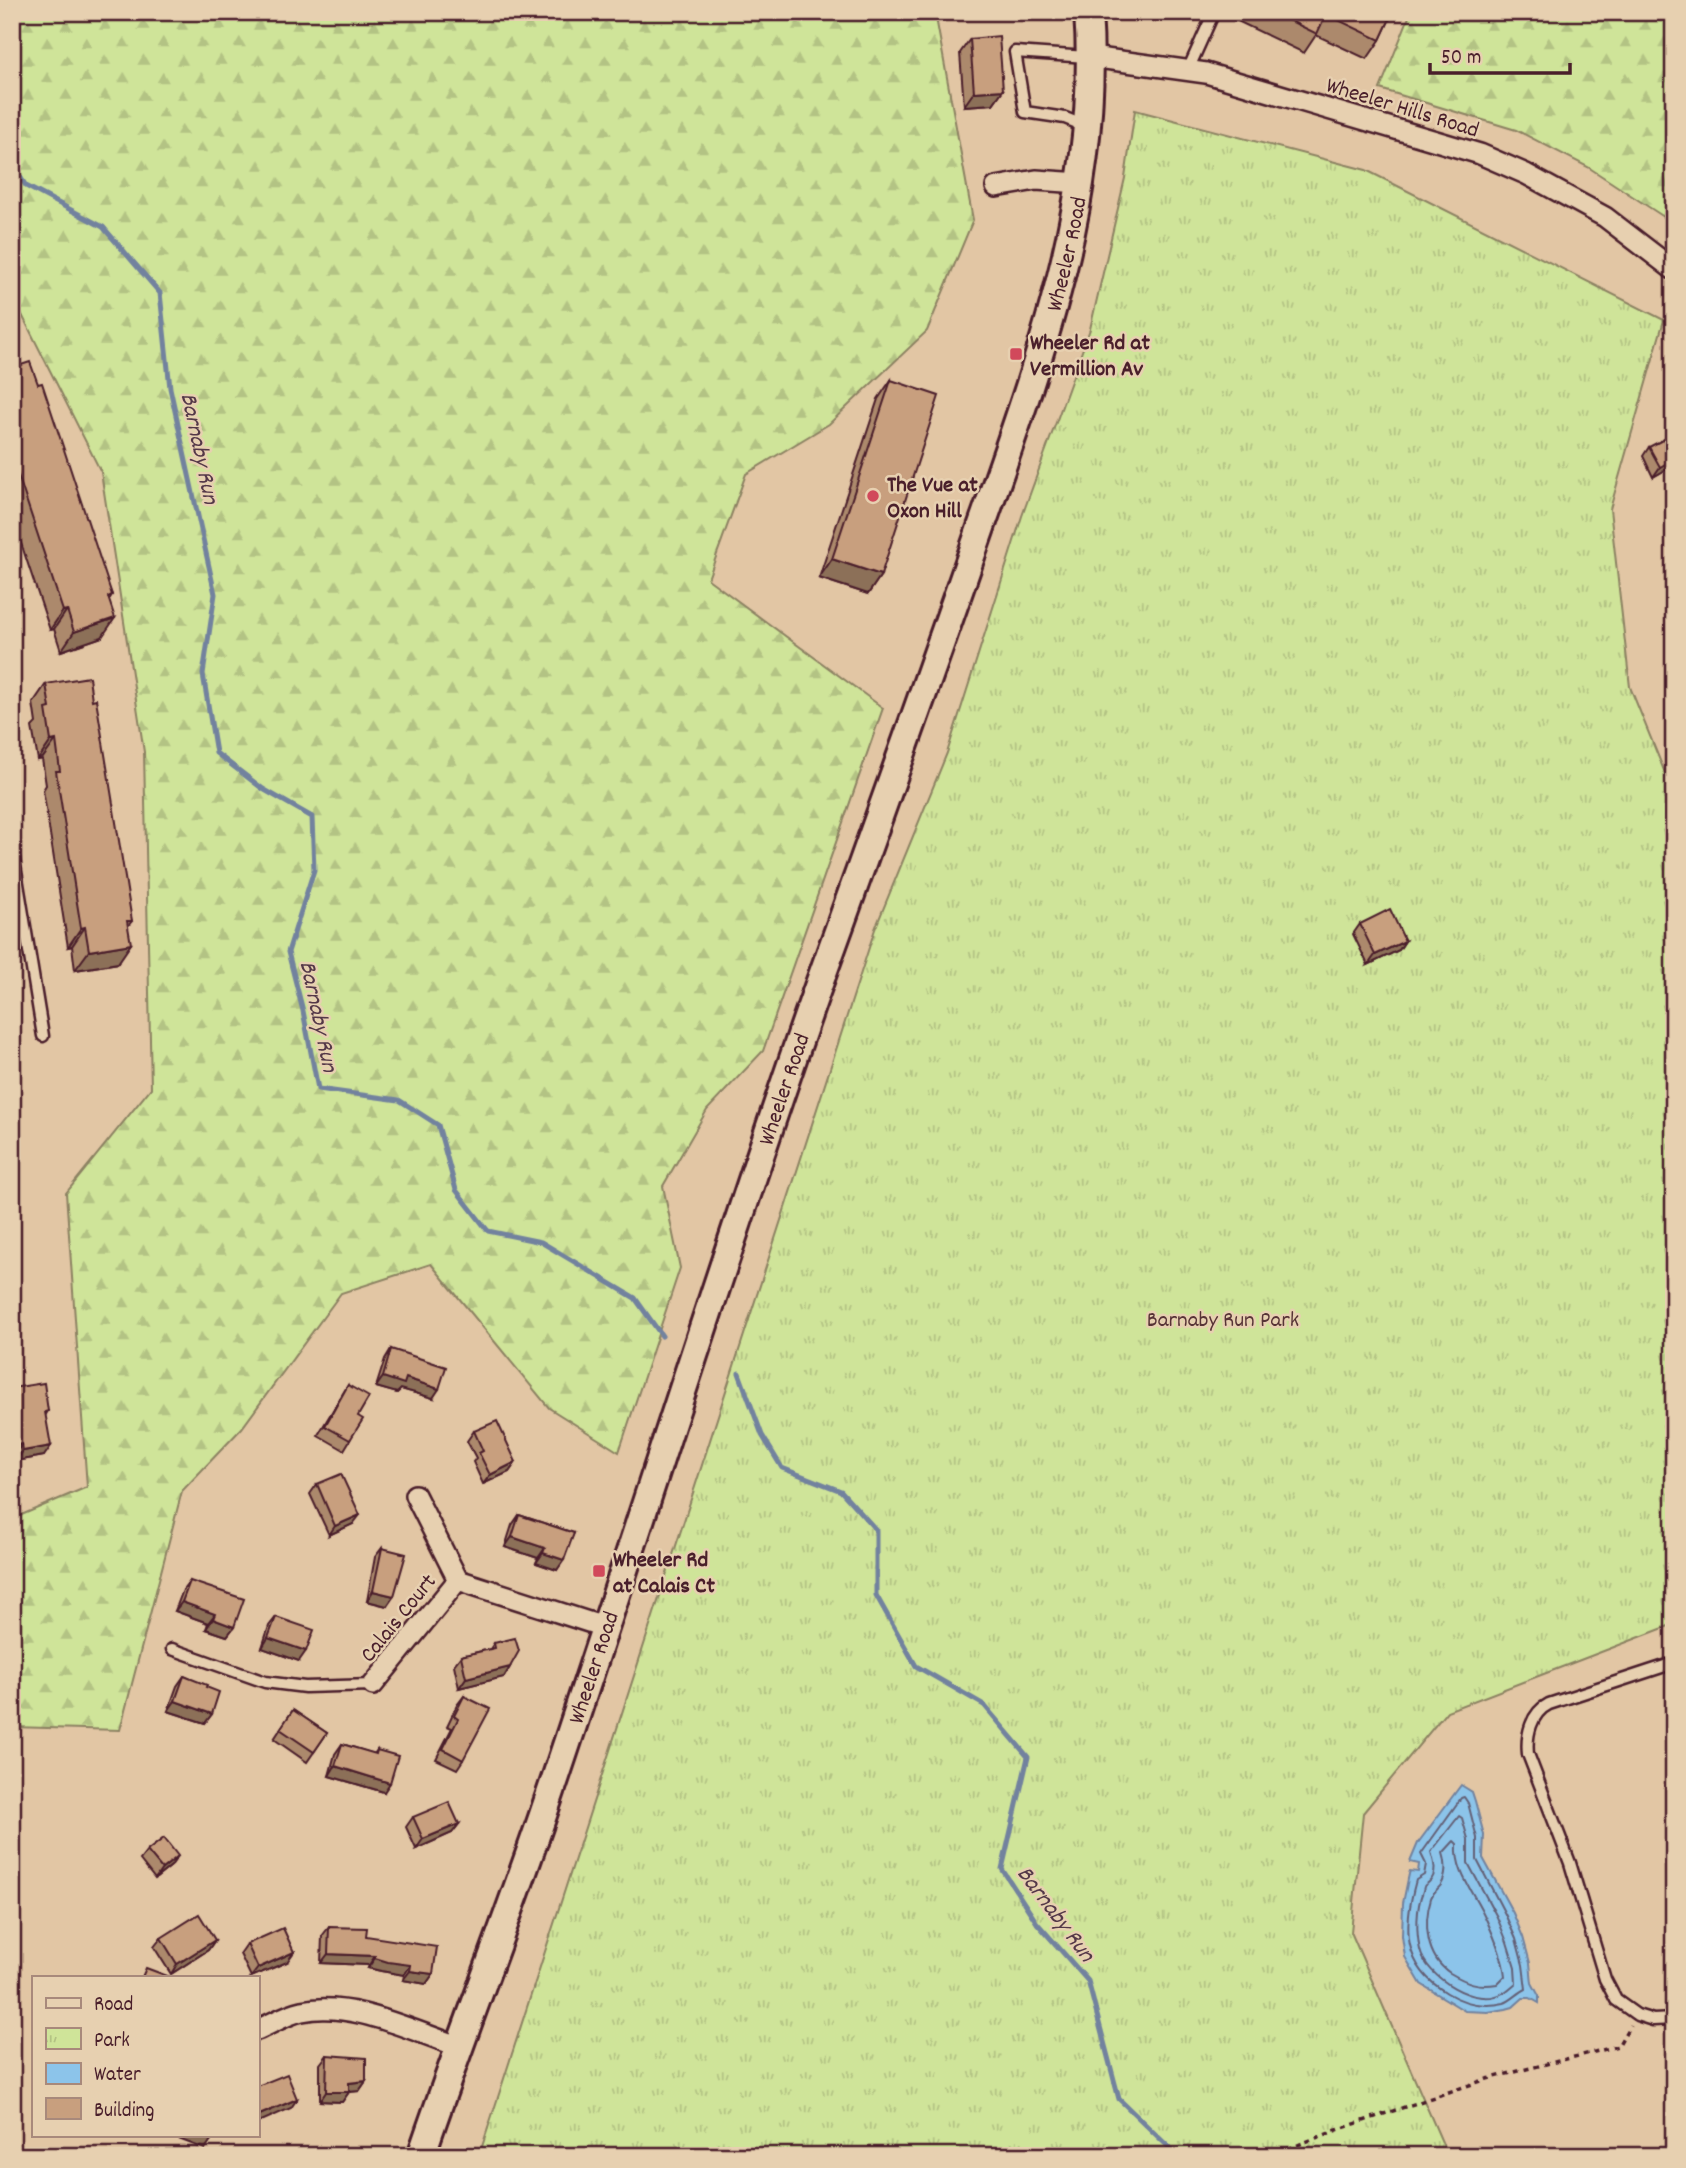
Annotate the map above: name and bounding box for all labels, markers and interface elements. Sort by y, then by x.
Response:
scale bar [1430,32,1570,76]
text: 50 m [1441,44,1481,74]
street label: Wheeler Hills Road [1321,70,1482,148]
street label: Wheeler Road [1040,195,1098,316]
place label: Wheeler Rd at Vermillion Av [1030,328,1150,387]
marker: Wheeler Rd at Vermillion Av [1008,346,1024,362]
water label: Barnaby Run [170,390,227,508]
place label: The Vue at Oxon Hill [887,470,978,529]
marker: The Vue at Oxon Hill [865,488,881,504]
water label: Barnaby Run [289,958,346,1076]
street label: Wheeler Road [752,1029,820,1150]
park label: Barnaby Run Park [1147,1305,1299,1338]
place label: Wheeler Rd at Calais Ct [613,1545,715,1604]
marker: Wheeler Rd at Calais Ct [591,1563,607,1579]
street label: Calais Court [354,1568,446,1671]
street label: Wheeler Road [562,1608,629,1729]
water label: Barnaby Run [1007,1860,1103,1971]
legend [32,1976,259,2136]
text: Road [94,1991,133,2021]
text: Park [94,2027,130,2057]
text: Water [94,2061,141,2091]
text: Building [94,2097,154,2127]

